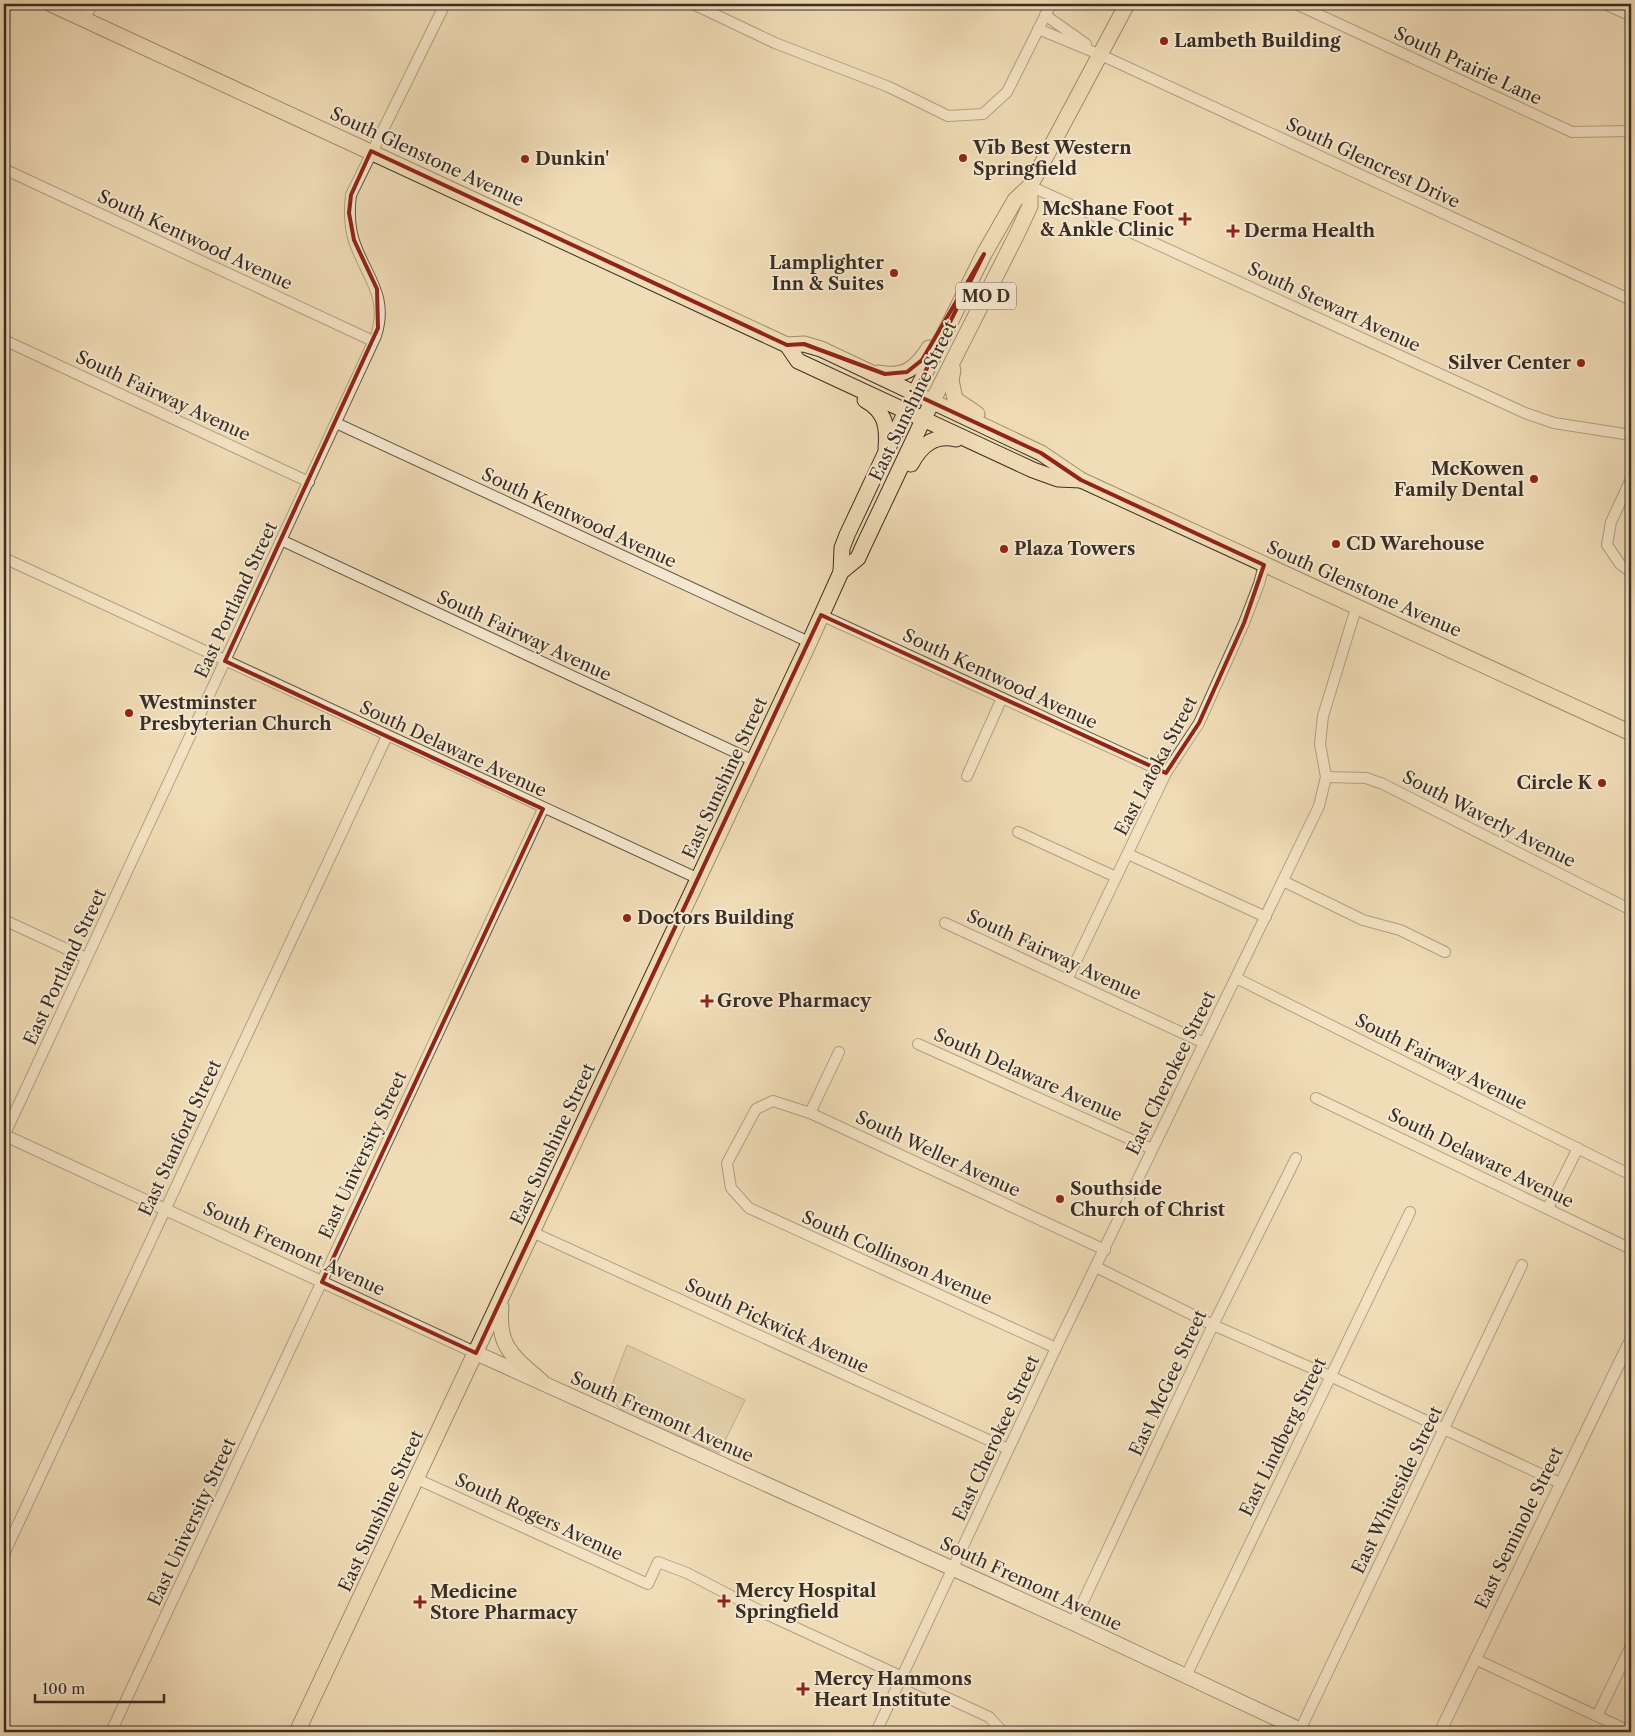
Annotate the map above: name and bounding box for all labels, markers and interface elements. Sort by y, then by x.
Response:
street label: South Prairie Lane [1391,22,1545,110]
place label: Lambeth Building [1174,30,1341,52]
marker: Lambeth Building [1158,35,1170,47]
street label: South Glenstone Avenue [327,102,527,212]
street label: South Glencrest Drive [1283,113,1463,213]
place label: Vīb Best Western Springfield [972,137,1132,180]
place label: Dunkin' [535,148,609,170]
marker: Vīb Best Western Springfield [957,152,969,164]
marker: Dunkin' [519,153,531,165]
street label: South Kentwood Avenue [94,185,296,295]
place label: McShane Foot & Ankle Clinic [1040,198,1175,241]
marker: McShane Foot & Ankle Clinic [1178,212,1192,226]
place label: Derma Health [1244,220,1376,242]
marker: Derma Health [1226,224,1240,238]
place label: Lamplighter Inn & Suites [769,252,884,295]
street label: South Stewart Avenue [1244,257,1424,357]
marker: Lamplighter Inn & Suites [888,267,900,279]
road number: MO D [956,282,1016,310]
street label: East Sunshine Street [865,317,962,485]
street label: South Fairway Avenue [72,346,254,446]
place label: Silver Center [1448,352,1571,374]
marker: Silver Center [1575,357,1587,369]
place label: McKowen Family Dental [1394,458,1525,501]
street label: South Kentwood Avenue [478,463,680,573]
marker: McKowen Family Dental [1528,473,1540,485]
street label: East Portland Street [190,518,282,682]
place label: CD Warehouse [1346,533,1485,555]
street label: South Glenstone Avenue [1263,536,1465,642]
place label: Plaza Towers [1014,538,1135,560]
marker: CD Warehouse [1330,538,1342,550]
marker: Plaza Towers [998,543,1010,555]
street label: South Fairway Avenue [433,586,615,686]
street label: South Kentwood Avenue [899,624,1101,734]
place label: Westminster Presbyterian Church [138,692,332,735]
street label: East Latoka Street [1110,692,1202,839]
street label: East Sunshine Street [678,693,772,862]
street label: South Delaware Avenue [356,696,550,802]
marker: Westminster Presbyterian Church [123,707,135,719]
street label: South Waverly Avenue [1399,766,1579,872]
place label: Circle K [1517,772,1593,794]
marker: Circle K [1596,777,1608,789]
street label: East Portland Street [19,885,111,1049]
street label: South Fairway Avenue [963,905,1145,1005]
place label: Doctors Building [637,907,794,929]
marker: Doctors Building [621,912,633,924]
street label: East Cherokee Street [1122,987,1221,1159]
place label: Grove Pharmacy [717,990,872,1012]
marker: Grove Pharmacy [701,995,713,1007]
street label: South Fairway Avenue [1351,1009,1531,1115]
street label: South Delaware Avenue [930,1024,1126,1126]
street label: East Stanford Street [134,1056,226,1220]
street label: East Sunshine Street [506,1059,600,1228]
street label: East University Street [314,1067,412,1242]
street label: South Delaware Avenue [1385,1103,1577,1213]
street label: South Weller Avenue [852,1106,1024,1202]
place label: Southside Church of Christ [1070,1178,1226,1221]
marker: Southside Church of Christ [1054,1193,1066,1205]
street label: South Fremont Avenue [200,1197,388,1301]
street label: South Collinson Avenue [798,1206,996,1310]
street label: South Pickwick Avenue [682,1274,872,1378]
street label: East McGee Street [1125,1306,1212,1459]
street label: East Cherokee Street [948,1351,1044,1524]
street label: East Lindberg Street [1235,1353,1331,1520]
street label: South Fremont Avenue [567,1367,757,1467]
street label: East Whiteside Street [1347,1402,1447,1577]
street label: East Sunshine Street [334,1426,428,1595]
street label: East University Street [143,1434,241,1609]
street label: East Seminole Street [1470,1443,1568,1613]
street label: South Rogers Avenue [452,1468,626,1566]
street label: South Fremont Avenue [937,1532,1125,1636]
place label: Mercy Hospital Springfield [735,1580,876,1623]
place label: Medicine Store Pharmacy [430,1581,578,1624]
marker: Mercy Hospital Springfield [717,1594,731,1608]
marker: Medicine Store Pharmacy [414,1596,426,1608]
place label: Mercy Hammons Heart Institute [814,1668,972,1711]
scale bar [35,1671,164,1703]
text: 100 m [42,1679,85,1698]
marker: Mercy Hammons Heart Institute [796,1682,810,1696]

